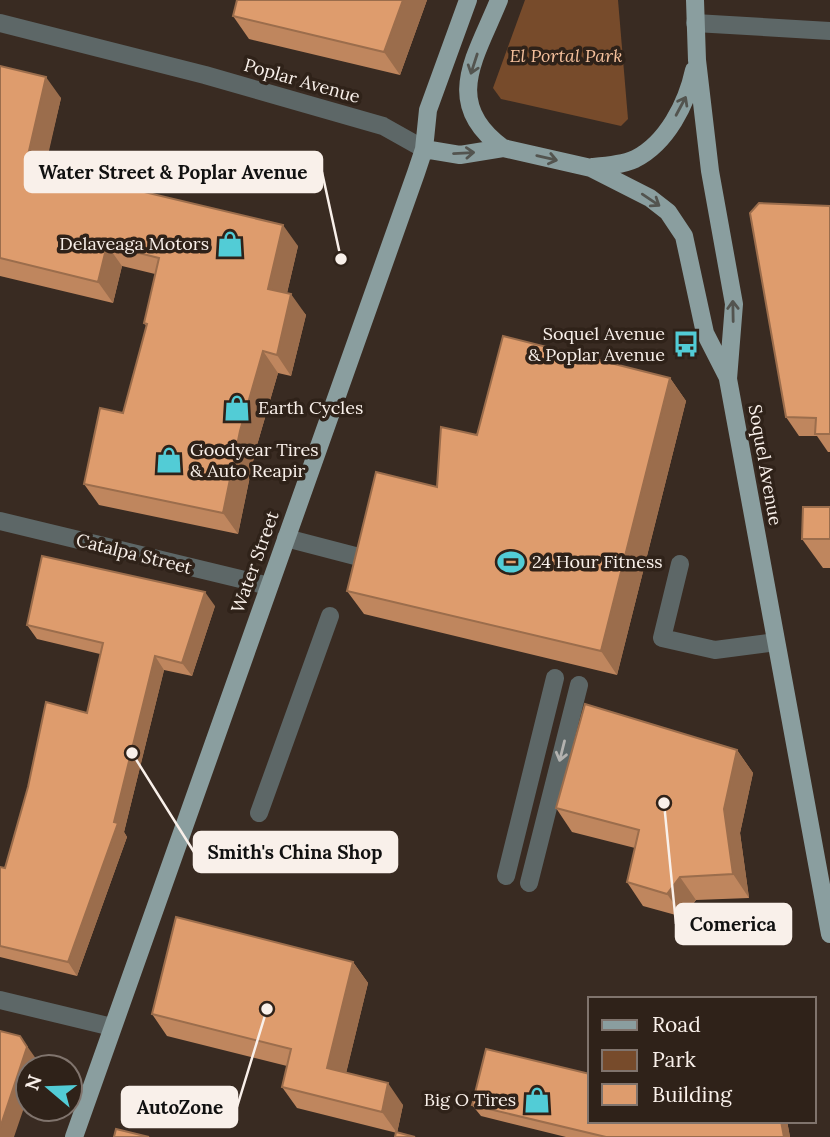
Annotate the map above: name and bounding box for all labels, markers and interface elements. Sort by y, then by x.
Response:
park label: El Portal Park [509,44,623,67]
one-way arrow [467,52,479,74]
street label: Poplar Avenue [241,53,363,108]
one-way arrow [674,96,688,116]
one-way arrow [452,146,475,159]
one-way arrow [535,151,558,165]
callout: Water Street & Poplar Avenue [25,152,322,192]
text: Water Street & Poplar Avenue [39,160,307,184]
one-way arrow [641,193,660,207]
shop icon: Delaveaga Motors [215,229,245,259]
place label: Delaveaga Motors [59,232,209,255]
one-way arrow [726,300,740,323]
place label: Soquel Avenue & Poplar Avenue [528,322,665,366]
bus stop icon: Soquel Avenue & Poplar Avenue [671,329,701,359]
shop icon: Earth Cycles [222,393,252,423]
place label: Earth Cycles [258,396,363,419]
street label: Soquel Avenue [744,403,787,527]
place label: Goodyear Tires & Auto Reapir [190,438,319,482]
shop icon: Goodyear Tires & Auto Reapir [154,445,184,475]
street label: Water Street [225,508,284,616]
street label: Catalpa Street [74,528,195,579]
sports icon: 24 Hour Fitness [496,547,526,577]
place label: 24 Hour Fitness [532,550,663,573]
one-way arrow [555,740,568,762]
callout: Smith's China Shop [194,832,397,872]
text: Smith's China Shop [208,840,382,864]
callout: Comerica [676,904,791,944]
text: Comerica [690,912,776,936]
legend [588,997,816,1123]
text: Road [652,1011,701,1038]
text: Park [652,1046,696,1073]
north arrow [14,1053,84,1123]
text: N [19,1071,47,1093]
text: Building [652,1081,732,1108]
shop icon: Big O Tires [522,1085,552,1115]
callout: AutoZone [122,1087,237,1127]
place label: Big O Tires [424,1088,516,1111]
text: AutoZone [137,1095,223,1119]

